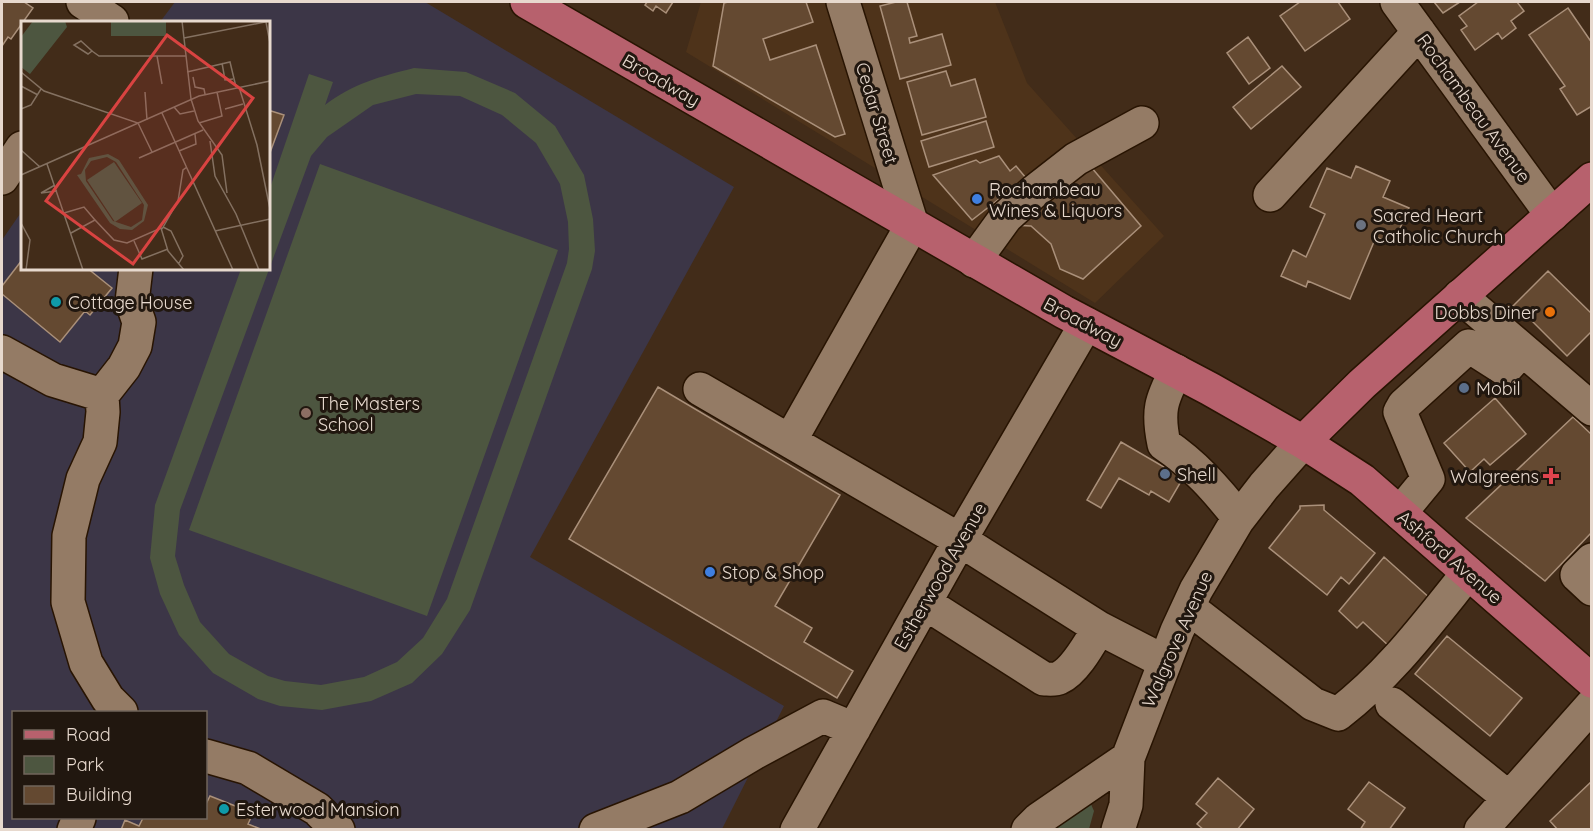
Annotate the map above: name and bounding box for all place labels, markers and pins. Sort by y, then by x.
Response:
place label: Rochambeau Wines & Liquors [989,178,1122,222]
marker: Rochambeau Wines & Liquors [970,192,984,206]
place label: Sacred Heart Catholic Church [1373,204,1503,248]
marker: Sacred Heart Catholic Church [1354,218,1368,232]
place label: Cottage House [68,291,192,314]
marker: Cottage House [49,295,63,309]
place label: Dobbs Diner [1435,301,1538,324]
marker: Dobbs Diner [1543,305,1557,319]
place label: Mobil [1476,377,1521,400]
marker: Mobil [1457,381,1471,395]
place label: The Masters School [318,392,420,436]
marker: The Masters School [299,406,313,420]
place label: Shell [1177,463,1216,486]
place label: Walgreens [1450,465,1539,488]
marker: Shell [1158,467,1172,481]
marker: Walgreens [1544,469,1558,483]
place label: Stop & Shop [722,561,824,584]
marker: Stop & Shop [703,565,717,579]
place label: Esterwood Mansion [236,798,400,821]
marker: Esterwood Mansion [217,802,231,816]

